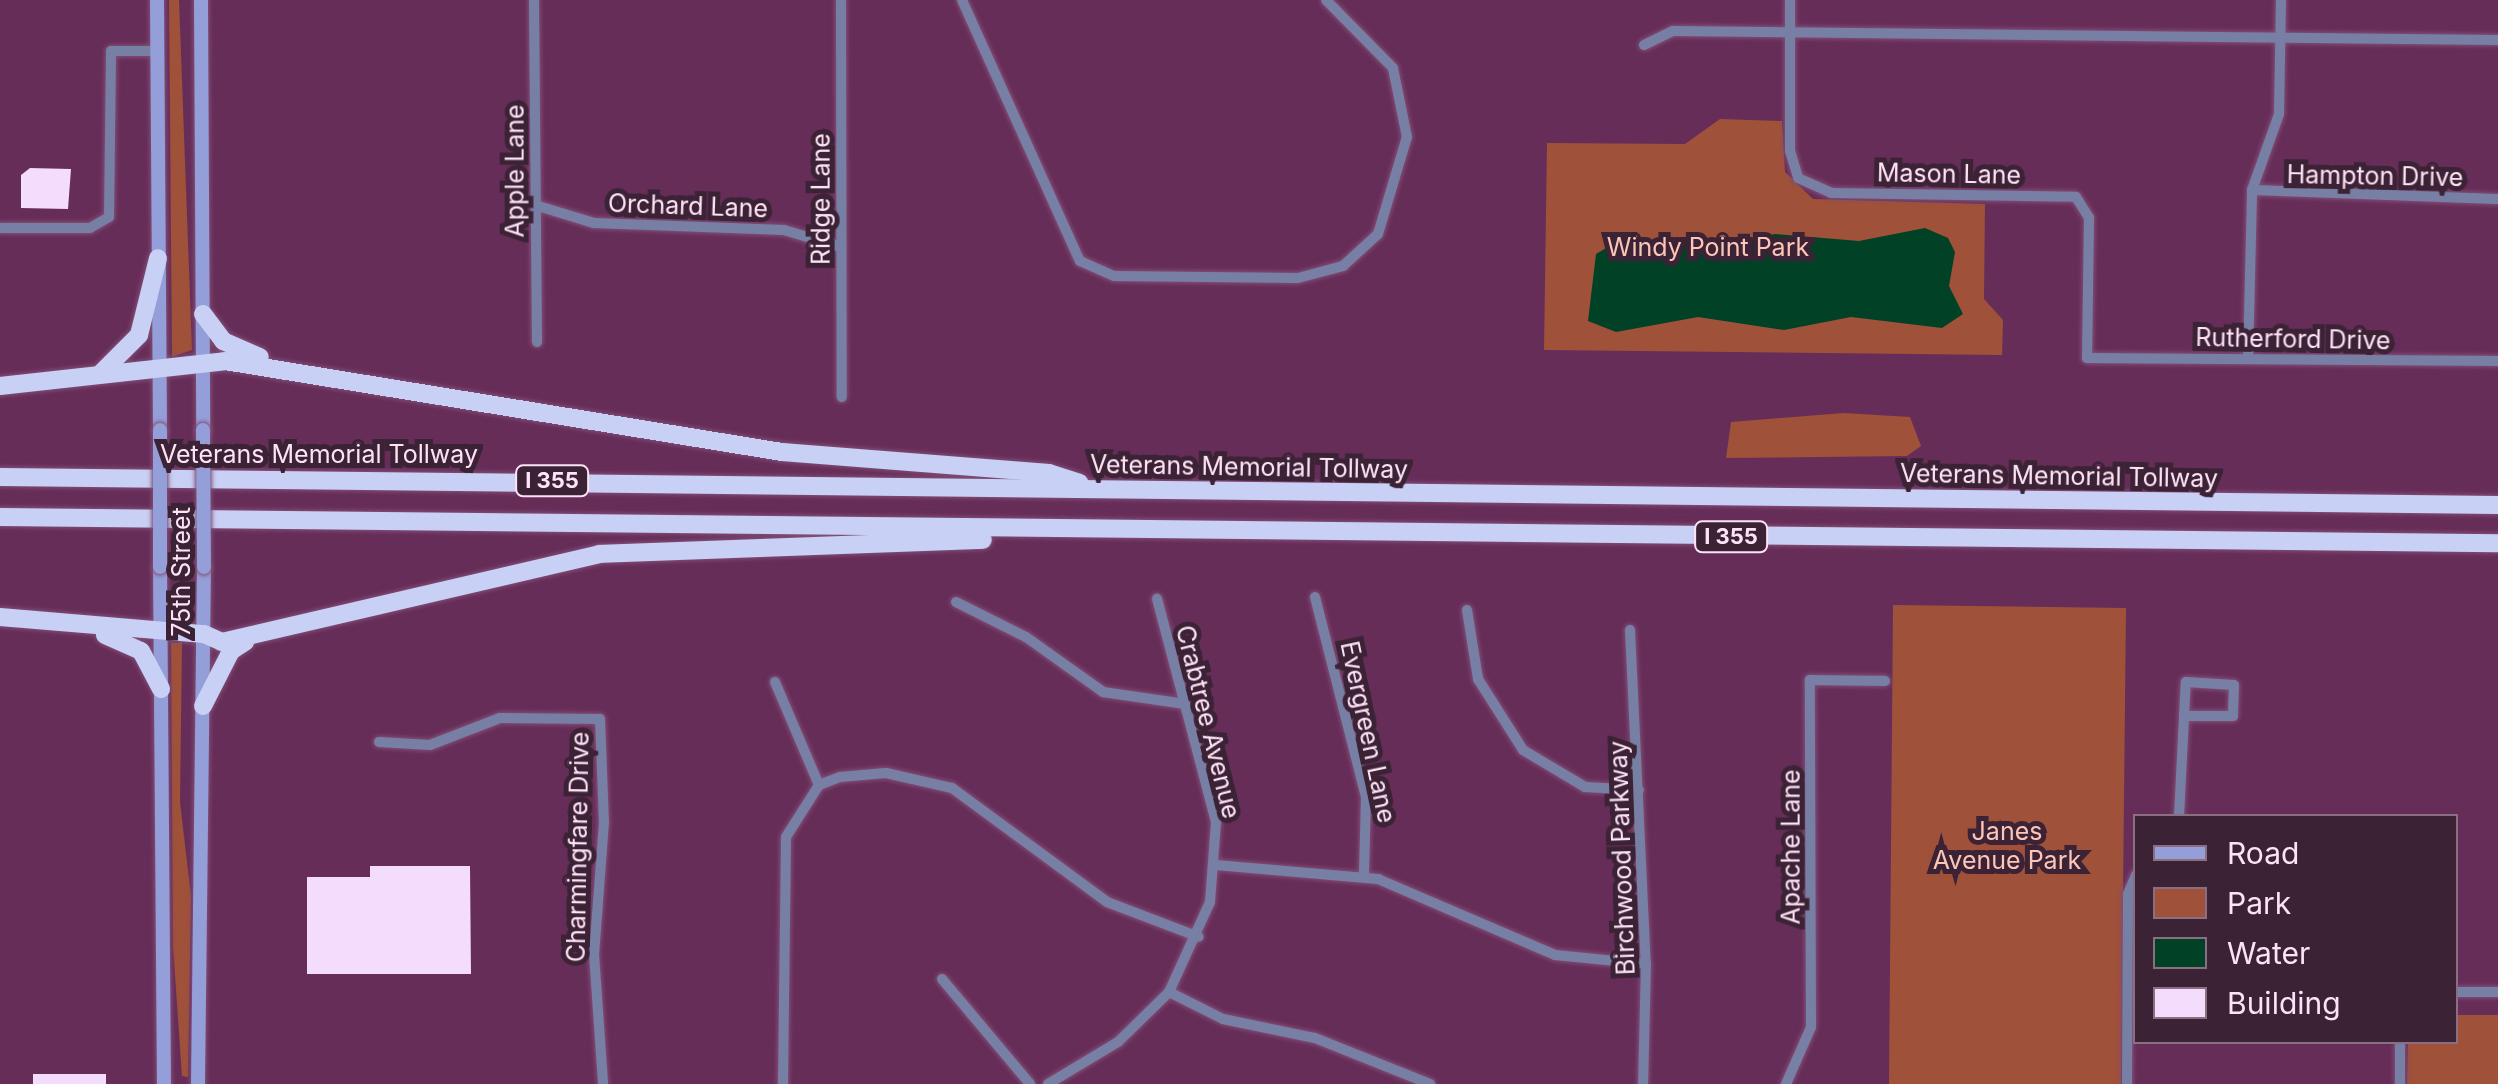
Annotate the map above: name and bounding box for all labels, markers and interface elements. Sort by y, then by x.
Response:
street label: Apple Lane [500,104,530,238]
street label: Ridge Lane [806,133,836,265]
street label: Mason Lane [1877,158,2021,190]
street label: Hampton Drive [2286,159,2464,193]
street label: Orchard Lane [607,188,769,224]
park label: Windy Point Park [1607,232,1809,262]
street label: Rutherford Drive [2195,322,2391,356]
street label: Veterans Memorial Tollway [160,439,478,469]
street label: Veterans Memorial Tollway [1090,449,1408,485]
street label: Veterans Memorial Tollway [1900,458,2218,494]
road number: I 355 [514,464,590,498]
street label: 75th Street [166,507,196,637]
road number: I 355 [1694,520,1768,554]
street label: Crabtree Avenue [1169,622,1247,822]
street label: Evergreen Lane [1334,638,1402,826]
street label: Charmingfare Drive [561,732,595,962]
street label: Birchwood Parkway [1603,740,1641,976]
street label: Apache Lane [1776,769,1806,925]
legend [2133,814,2458,1044]
park label: Janes Avenue Park [1933,817,2081,876]
text: Road [2227,835,2299,871]
text: Park [2227,885,2291,921]
text: Water [2227,935,2310,971]
text: Building [2227,985,2341,1021]

